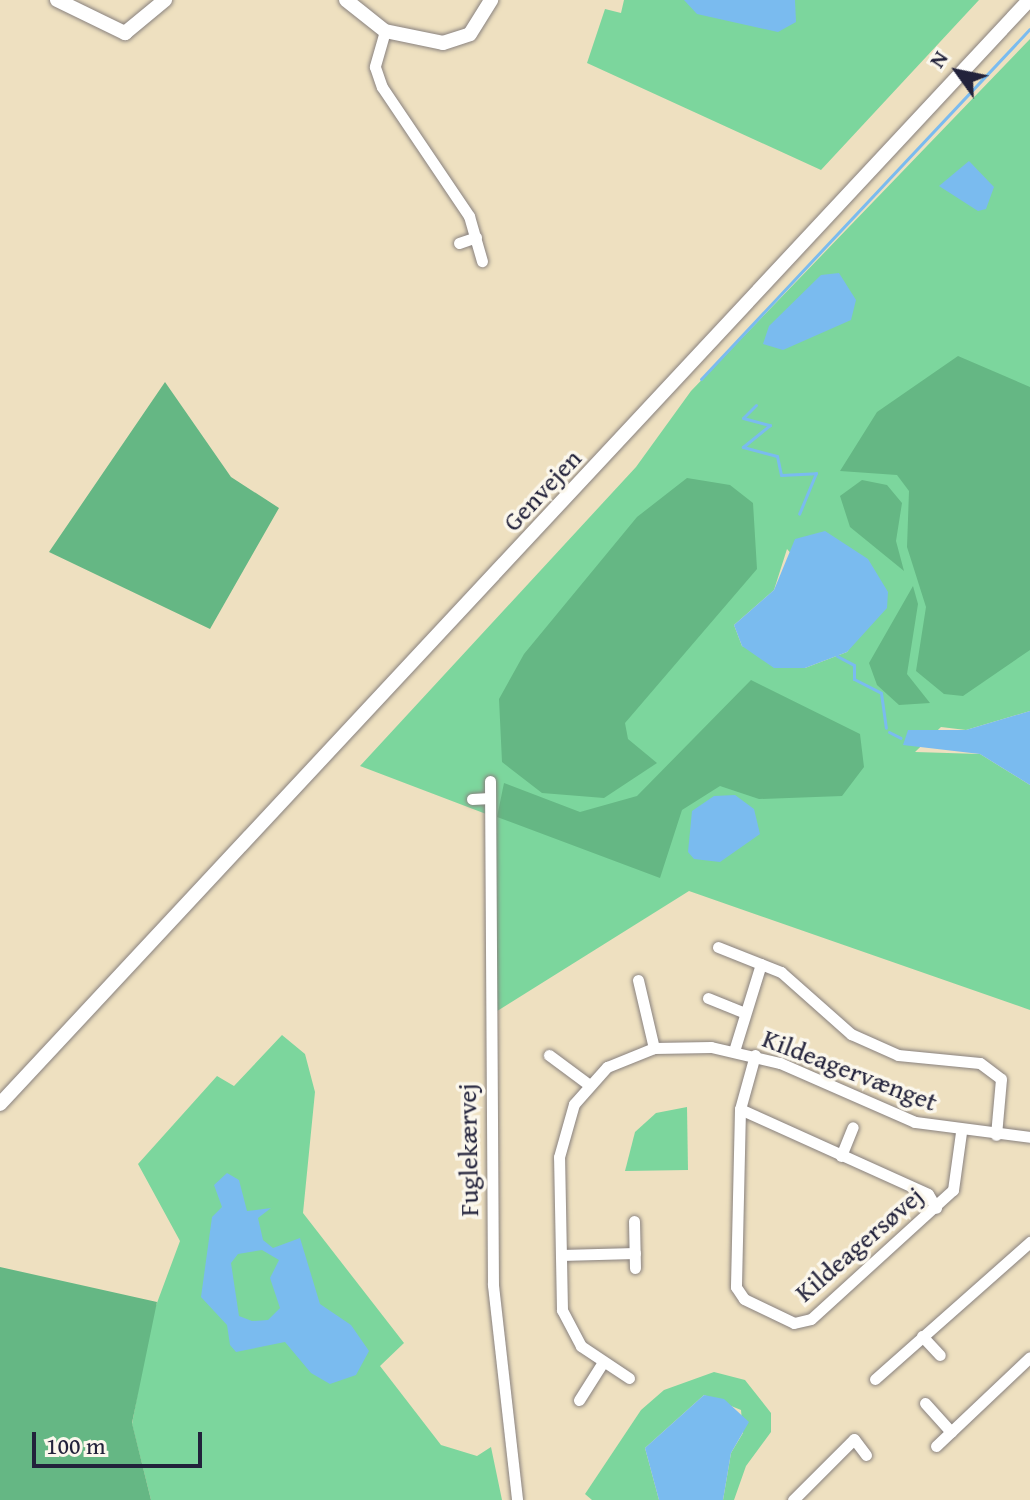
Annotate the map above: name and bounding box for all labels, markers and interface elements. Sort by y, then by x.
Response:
north arrow [918,32,998,112]
text: N [920,44,955,74]
street label: Genvejen [496,443,588,537]
street label: Kildeagervænget [758,1022,942,1118]
street label: Fuglekærvej [451,1083,485,1217]
street label: Kildeagersøvej [789,1180,929,1308]
scale bar [36,1416,206,1466]
text: 100 m [46,1428,106,1463]

